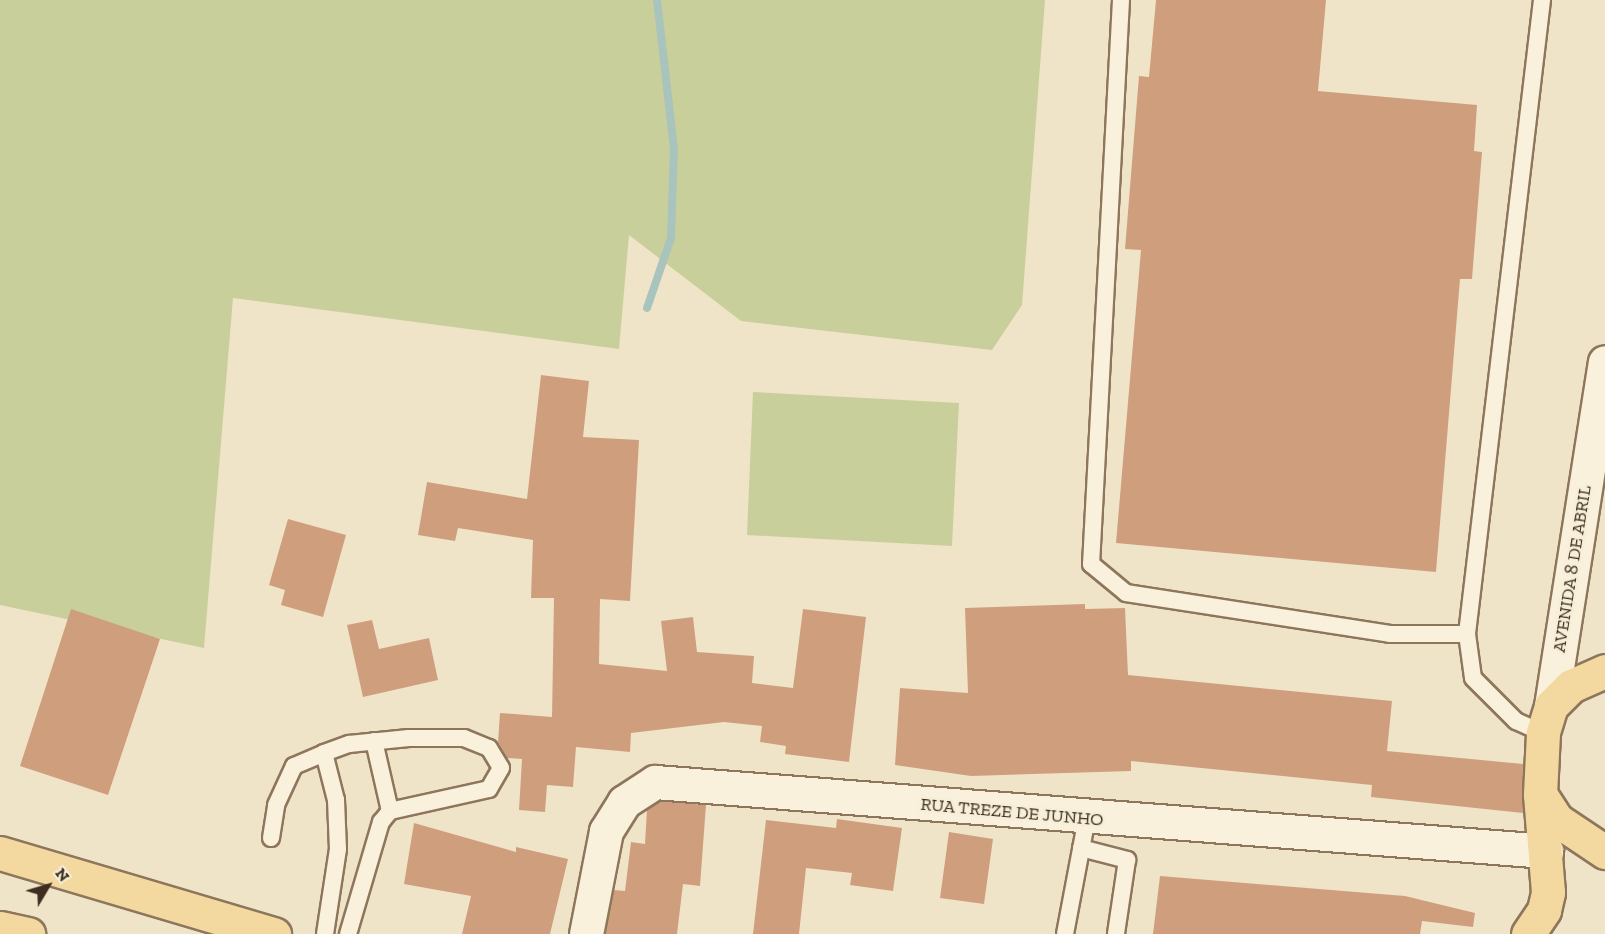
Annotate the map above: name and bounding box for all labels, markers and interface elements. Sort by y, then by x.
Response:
street label: AVENIDA 8 DE ABRIL [1548,483,1596,655]
street label: RUA TREZE DE JUNHO [919,793,1105,831]
north arrow [18,856,78,916]
text: N [51,864,74,885]

